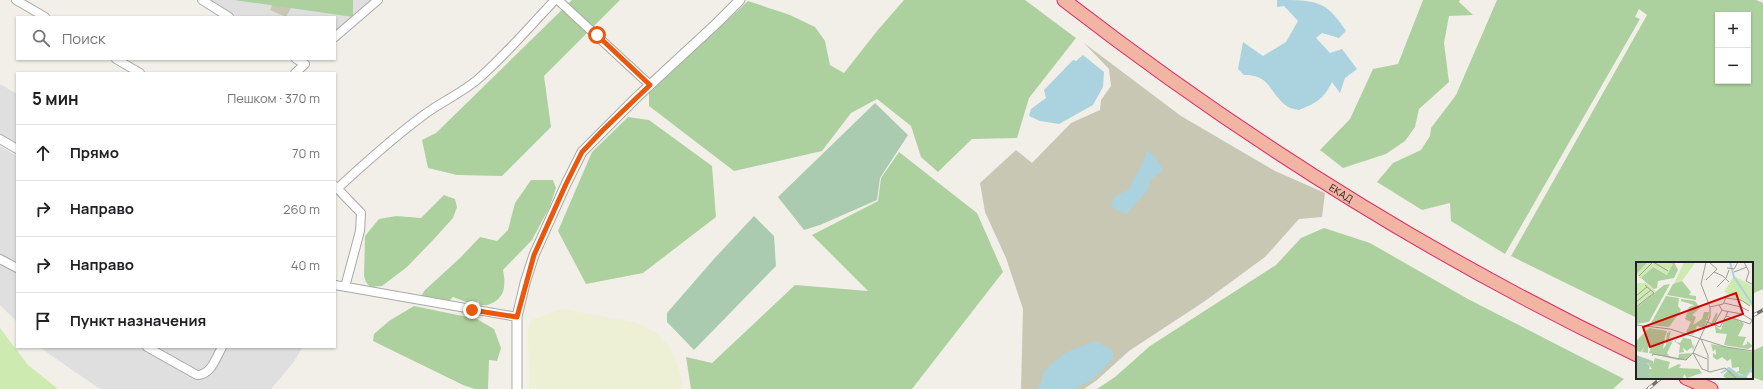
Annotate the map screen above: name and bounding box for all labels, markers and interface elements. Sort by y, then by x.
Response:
map controls [1715,12,1751,84]
button: + [1715,12,1751,48]
search box [16,16,336,60]
route start [588,26,606,44]
icon: search [30,27,52,49]
text: Поиск [62,28,106,49]
button: − [1715,48,1751,84]
text: 5 мин [32,87,79,110]
text: Пешком · 370 m [227,89,320,107]
icon: ahead [32,142,54,164]
text: Прямо [70,142,119,163]
text: 70 m [292,144,320,162]
street label: ЕКАД [1327,180,1356,206]
icon: right [32,198,54,220]
text: Направо [70,198,134,219]
text: 260 m [283,200,320,218]
icon: right [32,254,54,276]
text: Направо [70,254,134,275]
text: 40 m [291,256,320,274]
inset map [1636,262,1753,379]
route end [463,301,481,319]
icon: arrive [32,310,54,332]
text: Пункт назначения [70,310,206,331]

